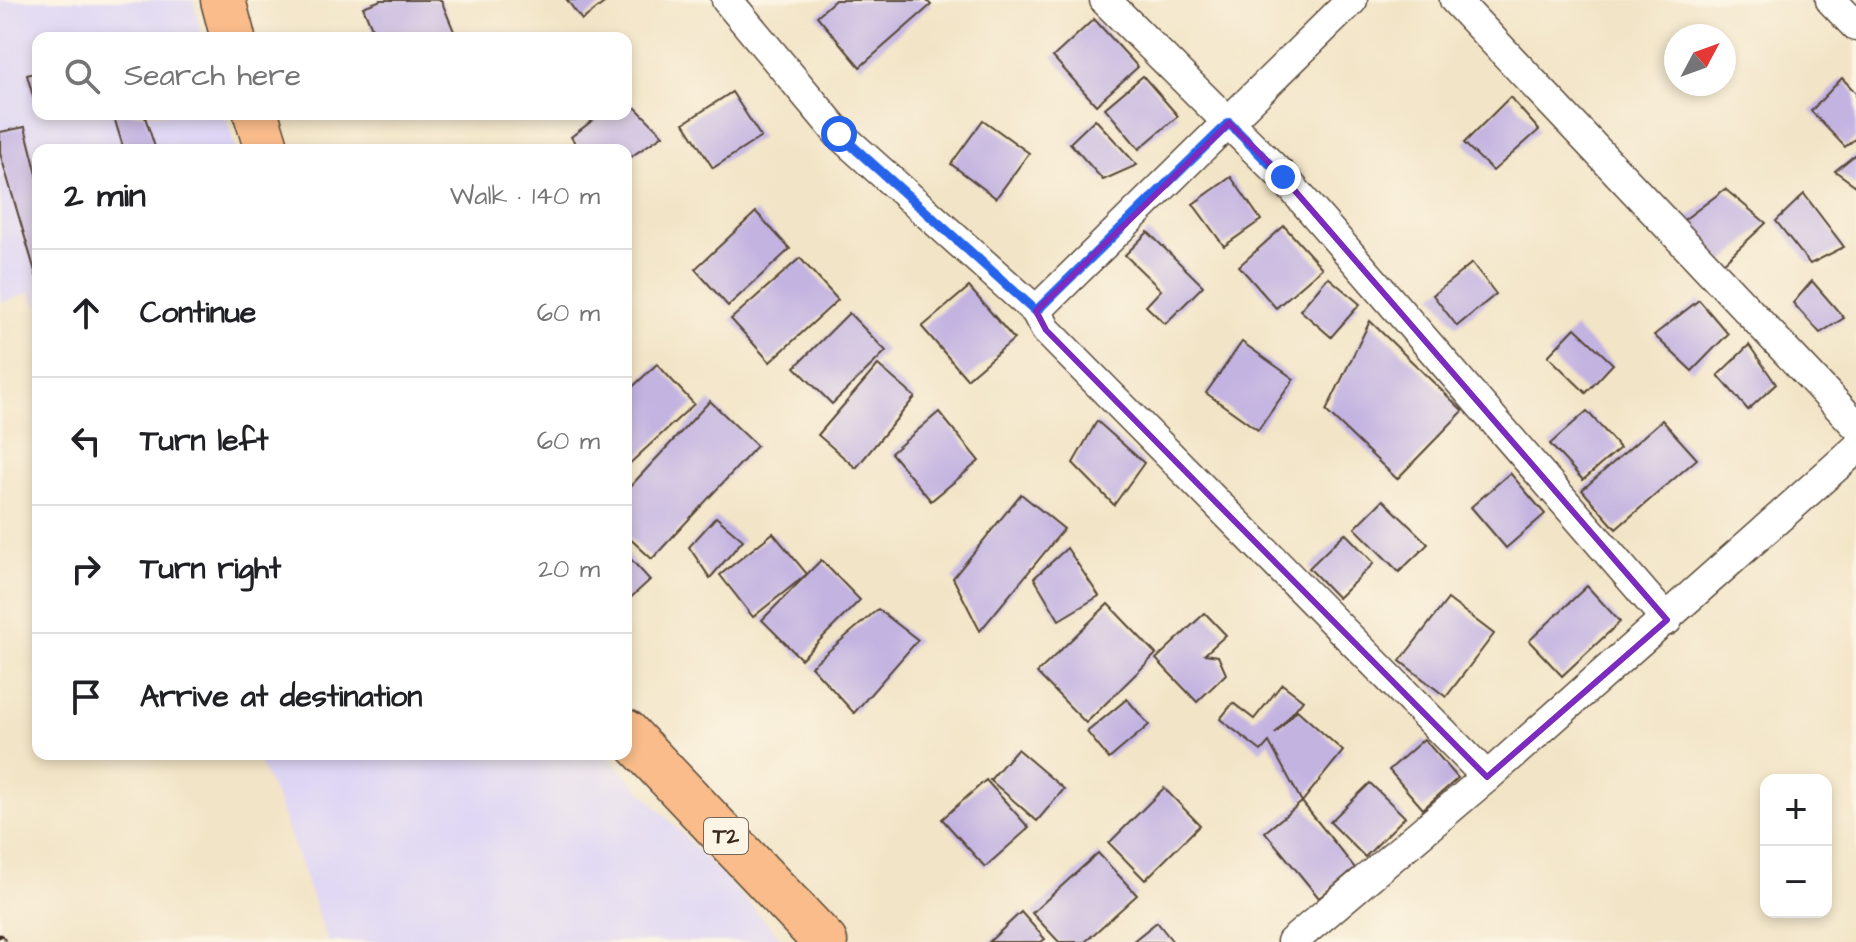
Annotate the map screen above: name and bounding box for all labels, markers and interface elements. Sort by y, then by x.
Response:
north arrow [1664,24,1736,96]
search box [32,32,632,120]
icon: search [60,54,104,98]
text: Search here [124,55,301,97]
route start [821,116,857,152]
route end [1265,159,1301,195]
text: 2 min [64,172,146,220]
text: Walk · 140 m [450,178,600,214]
icon: ahead [64,291,108,335]
text: Continue [140,292,256,334]
text: 60 m [537,295,600,331]
icon: left [64,419,108,463]
text: Turn left [140,420,268,462]
text: 60 m [537,423,600,459]
icon: right [64,547,108,591]
text: Turn right [140,548,281,590]
text: 20 m [538,551,600,587]
icon: arrive [64,675,108,719]
text: Arrive at destination [140,676,422,718]
map controls [1760,774,1832,918]
button: + [1760,774,1832,846]
road number: T2 [704,818,748,854]
button: − [1760,846,1832,918]

